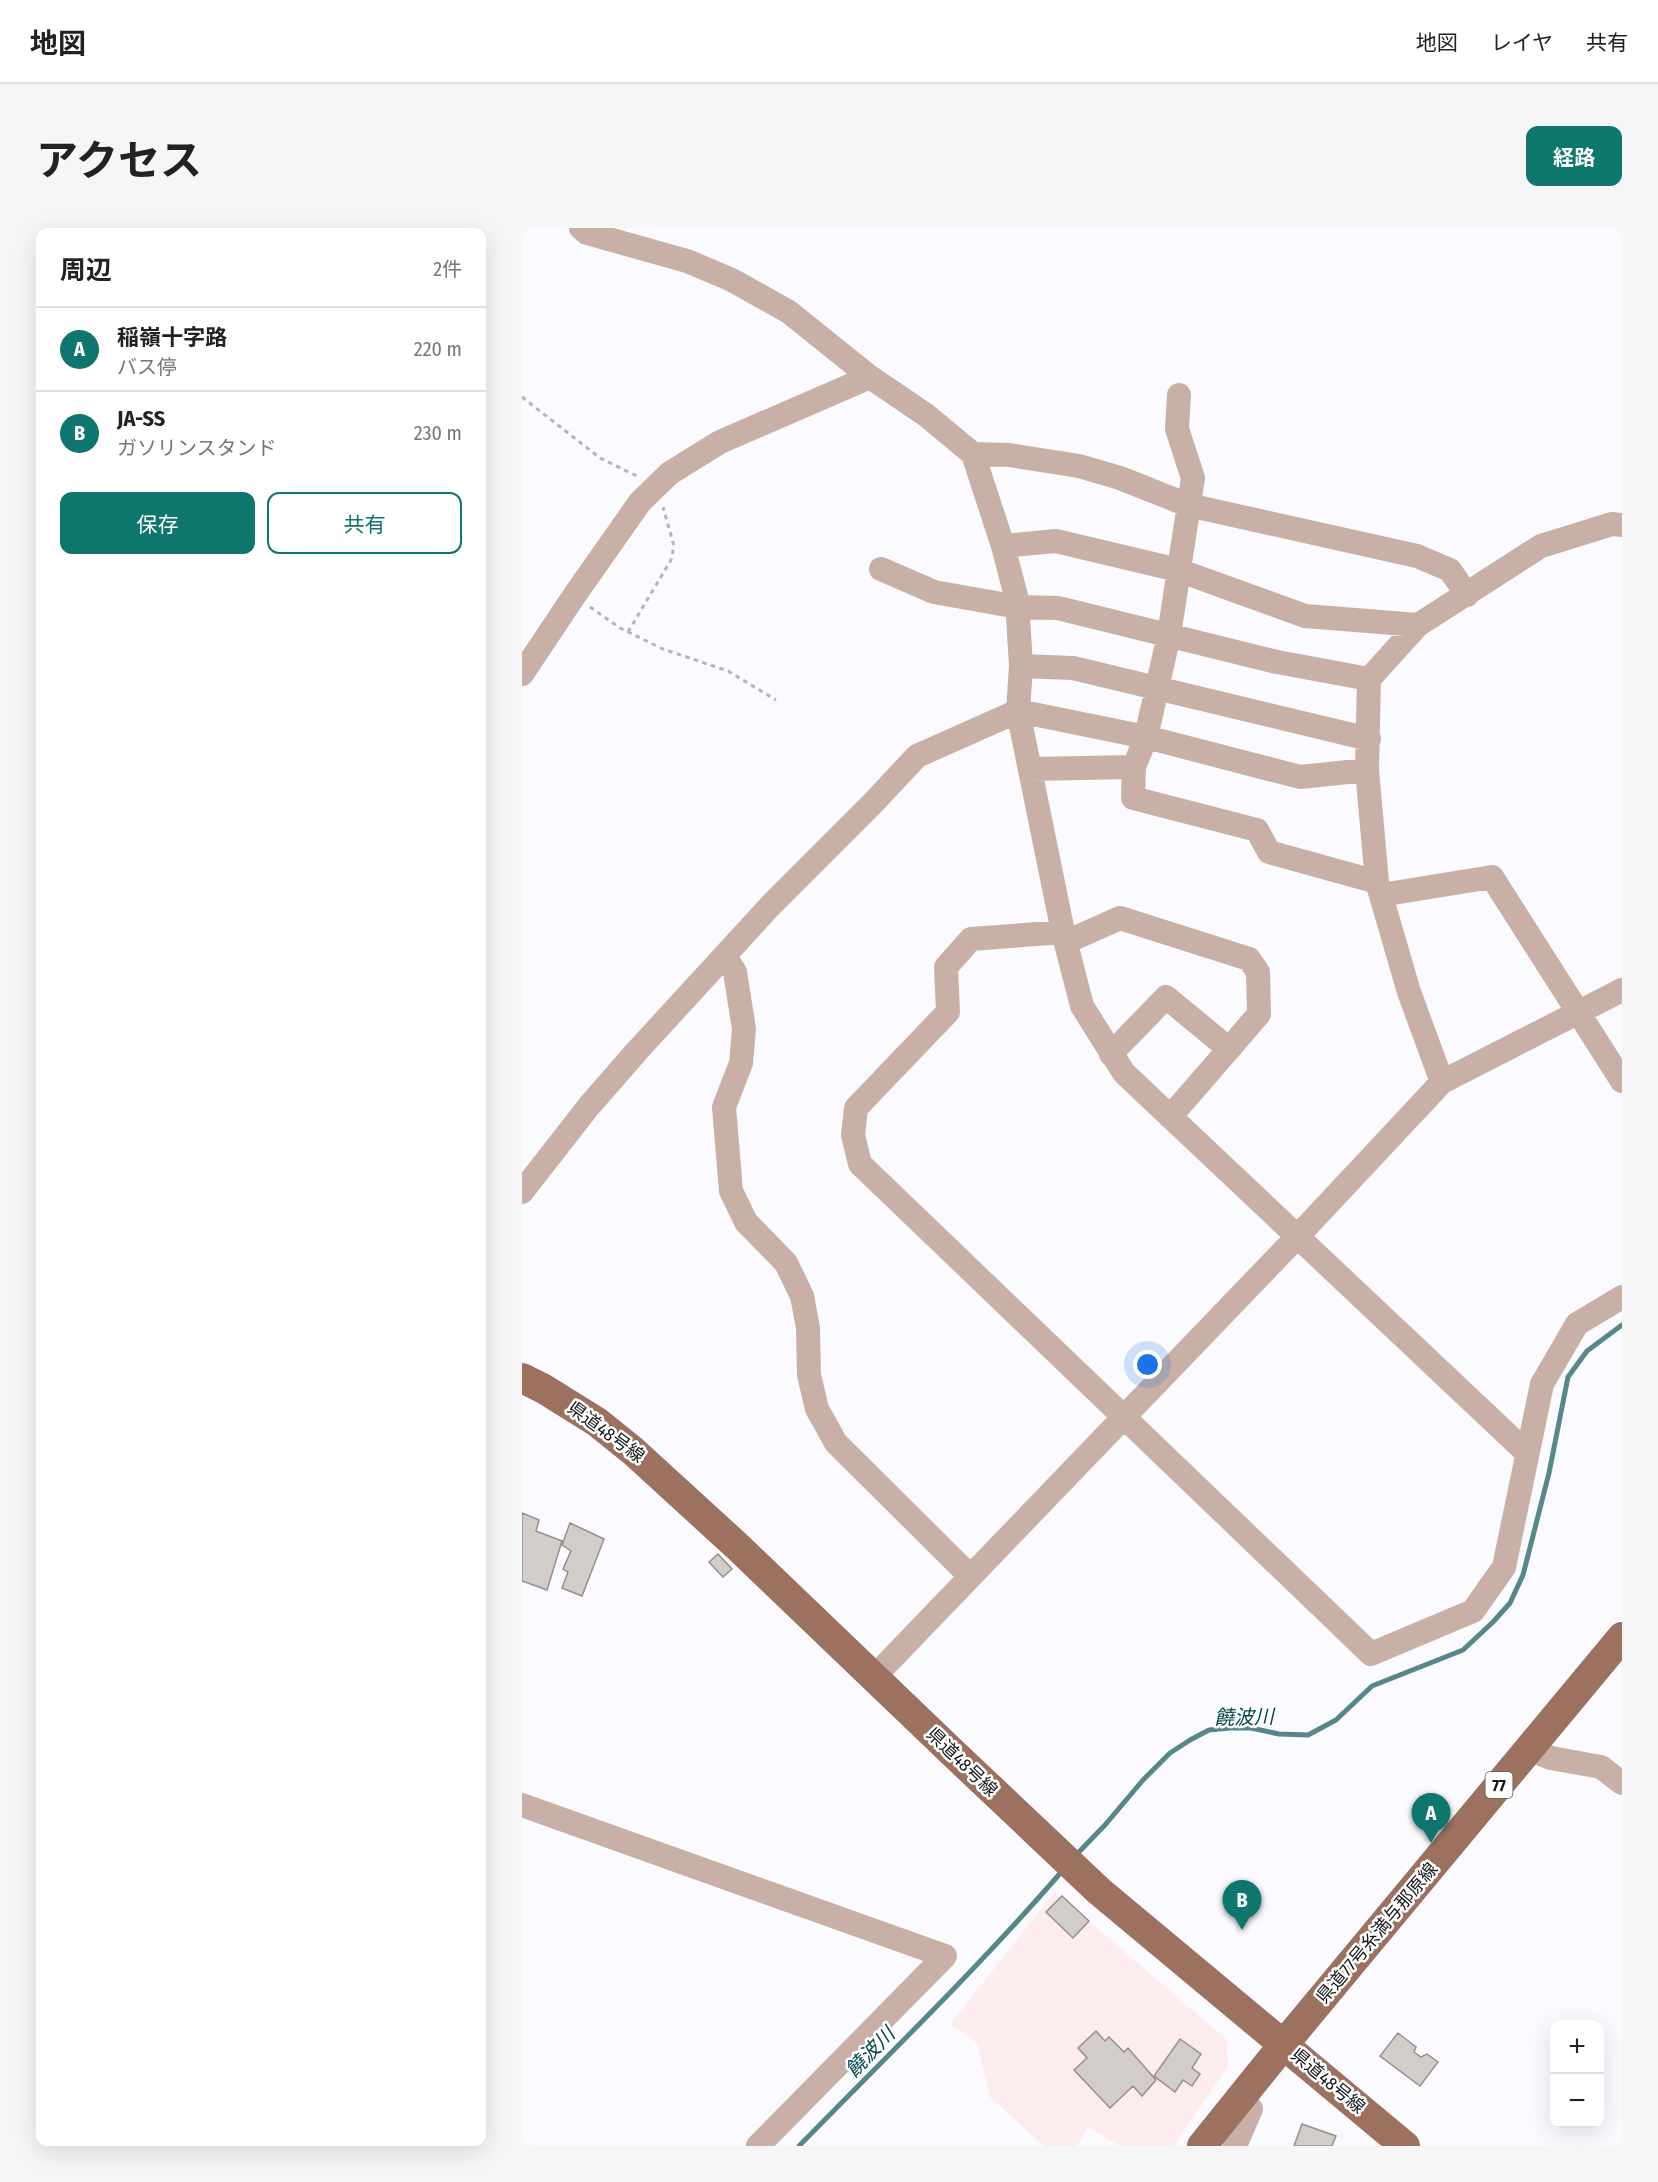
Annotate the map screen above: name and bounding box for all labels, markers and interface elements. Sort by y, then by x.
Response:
text: 地図 [30,27,86,60]
text: 地図 [1416,30,1458,56]
text: レイヤ [1491,30,1553,56]
text: 共有 [1586,30,1628,56]
button: 経路 [1526,126,1622,186]
text: アクセス [36,136,202,186]
text: 周辺 [60,255,112,286]
text: 2件 [433,257,462,281]
text: 稲嶺十字路 [117,324,227,351]
text: A [74,337,85,361]
text: 220 m [414,337,462,361]
text: バス停 [117,355,177,379]
text: JA-SS [117,405,165,432]
text: B [74,421,85,445]
text: 230 m [414,421,462,445]
text: ガソリンスタンド [117,436,277,460]
button: 保存 [60,492,255,554]
button: 共有 [267,492,462,554]
your location [1133,1350,1162,1379]
street label: 県道48号線 [563,1397,649,1467]
water label: 饒波川 [1214,1704,1276,1730]
street label: 県道48号線 [922,1723,1002,1801]
road number: 77 [1486,1772,1512,1798]
pin: A [1412,1794,1450,1843]
street label: 県道77号糸満与那原線 [1312,1858,1442,2008]
pin: B [1222,1880,1262,1930]
map controls [1550,2020,1604,2128]
button: + [1550,2020,1604,2074]
water label: 饒波川 [841,2021,901,2082]
street label: 県道48号線 [1287,2044,1369,2118]
button: − [1550,2074,1604,2128]

